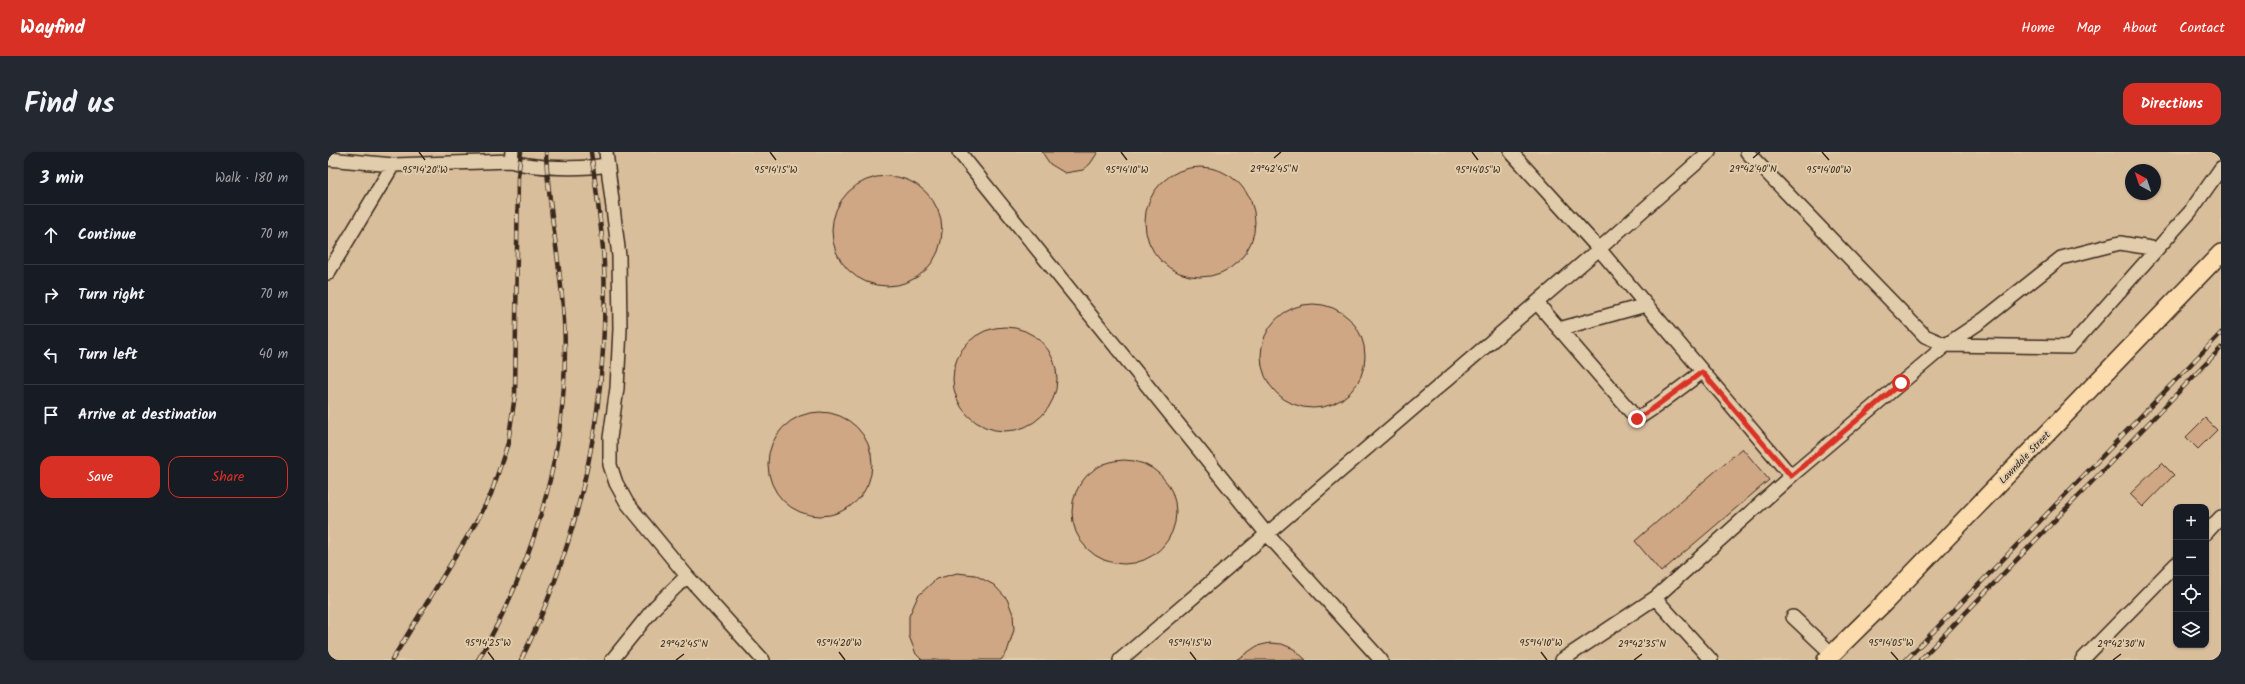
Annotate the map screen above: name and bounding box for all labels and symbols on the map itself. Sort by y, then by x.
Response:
text: 29°42'45"N [1250,161,1298,177]
text: 29°42'40"N [1729,161,1777,177]
text: 95°14'20"W [402,162,448,178]
text: 95°14'15"W [754,162,798,178]
text: 95°14'10"W [1105,162,1149,178]
text: 95°14'05"W [1455,162,1501,178]
text: 95°14'00"W [1807,162,1852,178]
north arrow [2125,164,2161,200]
route start [1892,374,1910,392]
route end [1628,410,1646,428]
street label: Lawndale Street [1995,428,2054,488]
text: 95°14'25"W [465,635,511,651]
text: 95°14'20"W [816,635,862,651]
text: 95°14'15"W [1168,635,1212,651]
text: 95°14'10"W [1519,635,1563,651]
text: 95°14'05"W [1868,635,1914,651]
text: 29°42'45"N [660,636,708,652]
text: 29°42'35"N [1618,636,1666,652]
text: 29°42'30"N [2097,636,2145,652]

